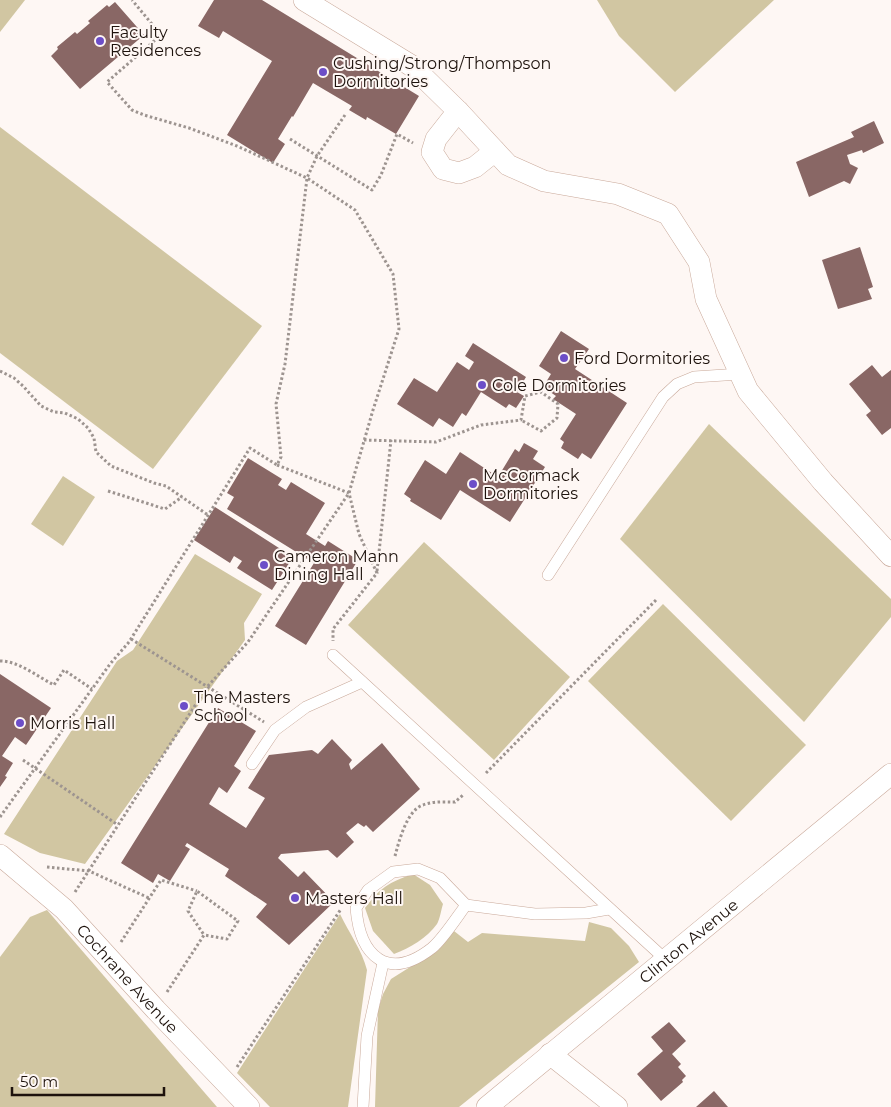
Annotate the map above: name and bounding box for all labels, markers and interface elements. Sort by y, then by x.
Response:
place label: Faculty Residences [110,23,201,60]
marker: Faculty Residences [94,35,106,47]
place label: Cushing/Strong/Thompson Dormitories [333,54,551,91]
marker: Cushing/Strong/Thompson Dormitories [317,66,329,78]
place label: Ford Dormitories [574,349,710,368]
marker: Ford Dormitories [558,352,570,364]
place label: Cole Dormitories [492,376,626,395]
marker: Cole Dormitories [476,379,488,391]
place label: McCormack Dormitories [483,466,580,503]
marker: McCormack Dormitories [467,478,479,490]
place label: Cameron Mann Dining Hall [274,547,399,584]
marker: Cameron Mann Dining Hall [258,559,270,571]
place label: The Masters School [194,688,291,725]
marker: The Masters School [178,700,190,712]
place label: Morris Hall [30,714,115,733]
marker: Morris Hall [14,717,26,729]
place label: Masters Hall [305,889,403,908]
marker: Masters Hall [289,892,301,904]
street label: Clinton Avenue [635,895,742,987]
street label: Cochrane Avenue [73,920,182,1037]
scale bar [12,1064,165,1096]
text: 50 m [20,1072,58,1091]

